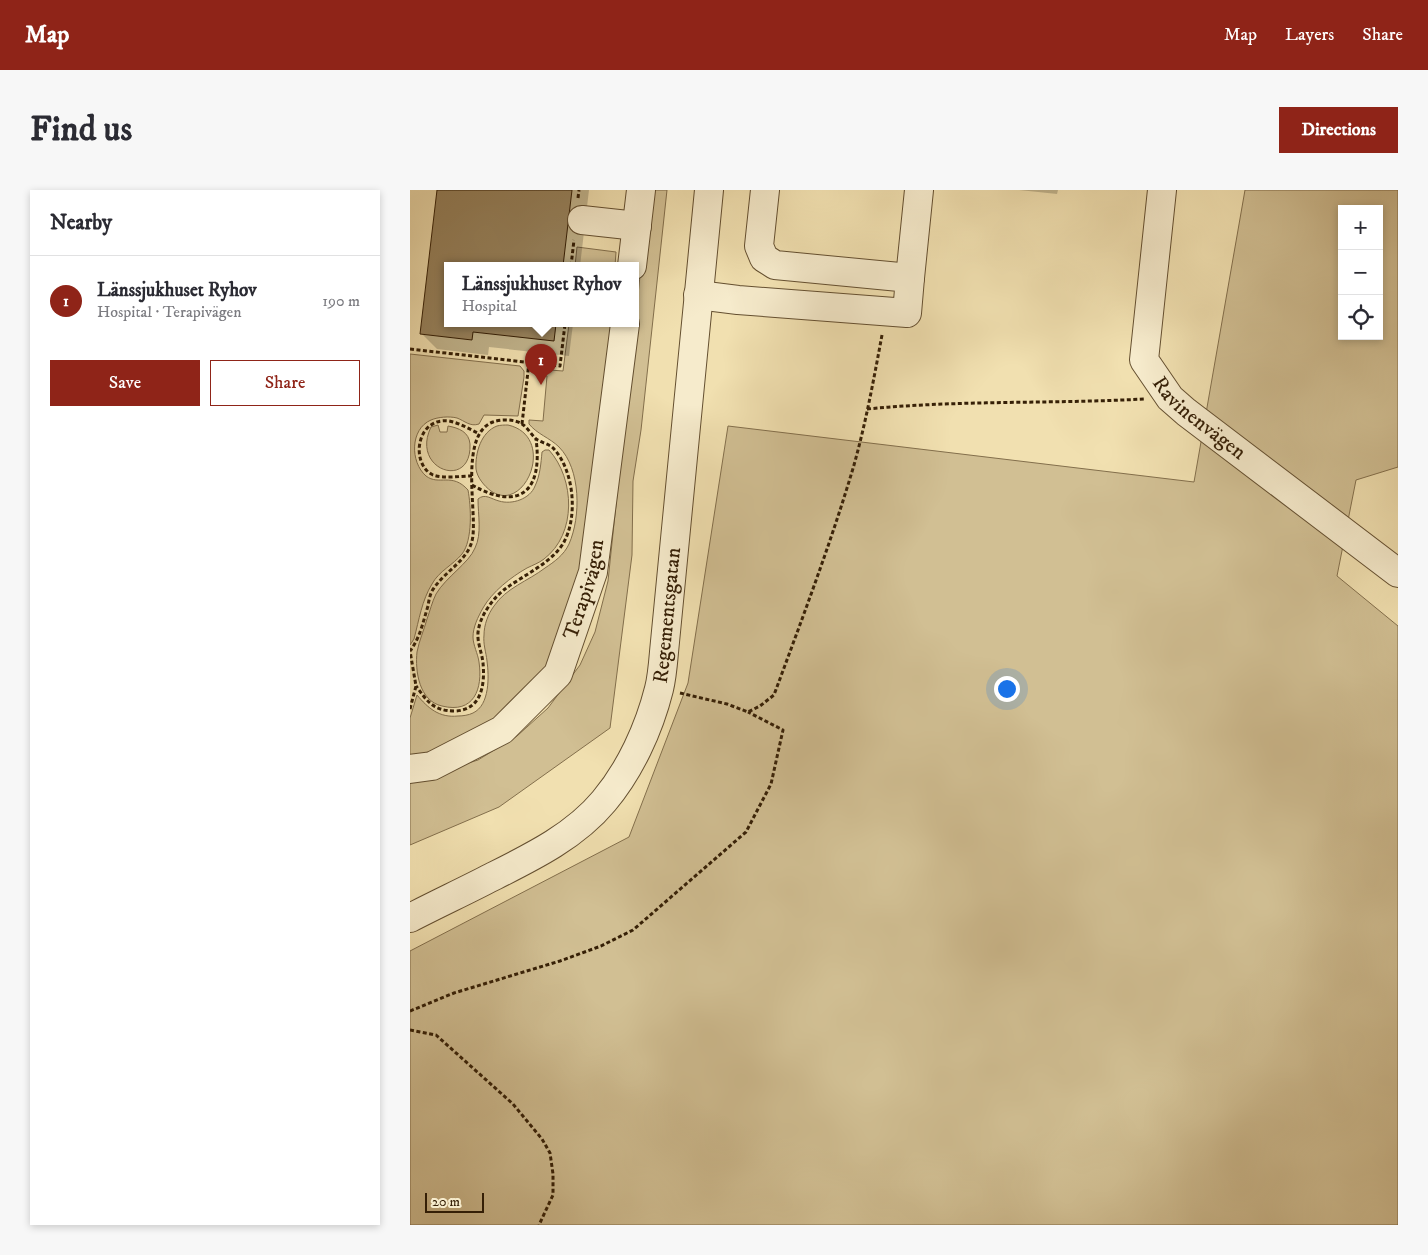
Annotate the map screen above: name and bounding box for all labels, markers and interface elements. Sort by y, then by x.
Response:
text: Map [25,20,69,50]
text: Map [1224,24,1257,46]
text: Layers [1285,24,1334,46]
text: Share [1362,24,1403,46]
button: Directions [1279,107,1398,153]
text: Find us [30,108,132,152]
map controls [1338,205,1383,340]
button: + [1338,205,1383,250]
text: Nearby [50,210,112,236]
button: − [1338,250,1383,295]
popup [444,262,639,327]
text: Länssjukhuset Ryhov [462,273,621,296]
text: Länssjukhuset Ryhov [97,279,257,302]
text: 1 [63,291,69,311]
text: 190 m [322,291,360,311]
button: locate [1338,295,1383,340]
text: Hospital [462,296,517,316]
text: Hospital · Terapivägen [97,302,242,322]
pin: 1 [525,344,557,385]
button: Save [50,360,200,406]
button: Share [210,360,360,406]
street label: Ravinenvägen [1146,372,1251,466]
street label: Terapivägen [558,538,610,643]
street label: Regementsgatan [648,546,687,685]
your location [994,676,1020,702]
scale bar [425,1190,484,1213]
text: 20 m [432,1193,460,1211]

